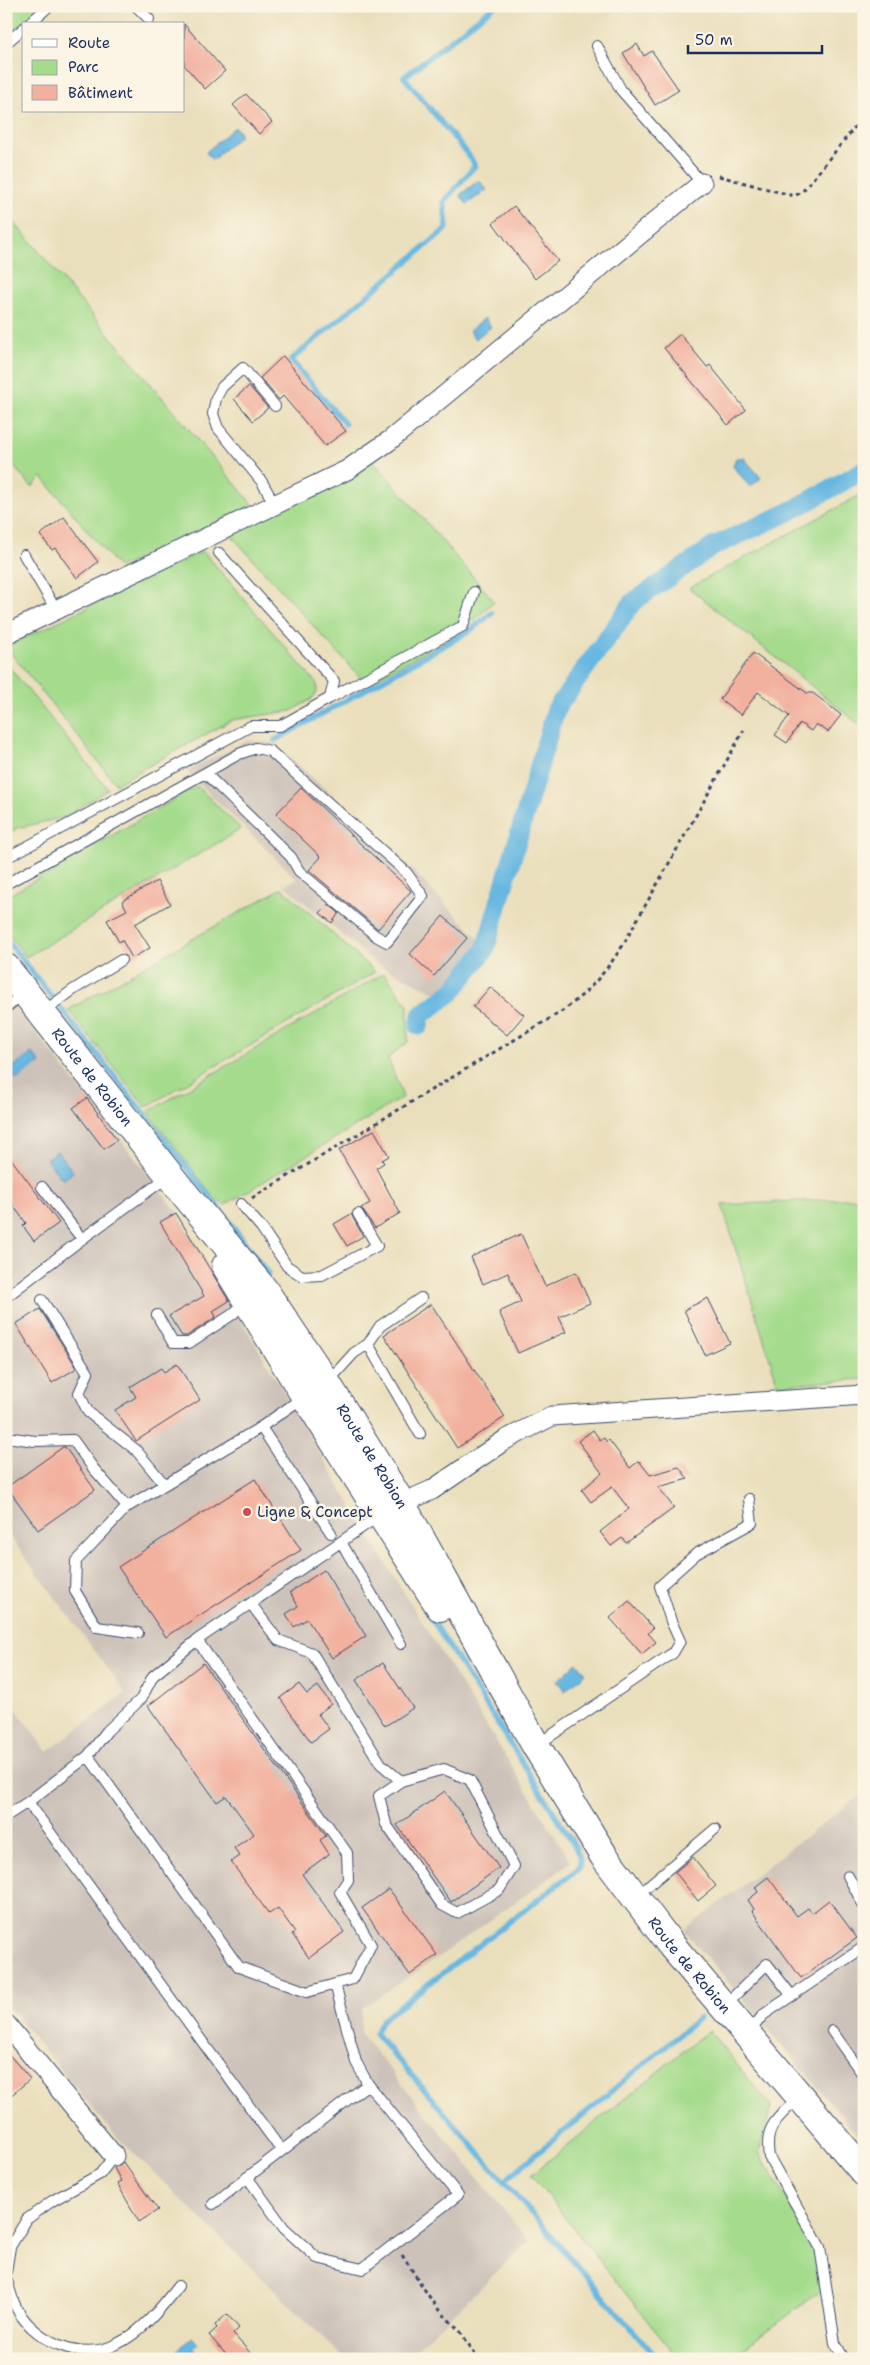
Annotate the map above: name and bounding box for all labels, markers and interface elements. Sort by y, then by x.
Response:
legend [22,22,185,112]
scale bar [688,22,821,54]
text: 50 m [695,30,733,50]
text: Route [68,33,110,53]
text: Parc [68,57,99,77]
text: Bâtiment [68,83,133,103]
street label: Route de Robion [47,1024,137,1131]
street label: Route de Robion [332,1400,412,1512]
place label: Ligne & Concept [257,1502,373,1522]
marker: Ligne & Concept [241,1506,253,1518]
street label: Route de Robion [643,1913,735,2018]

